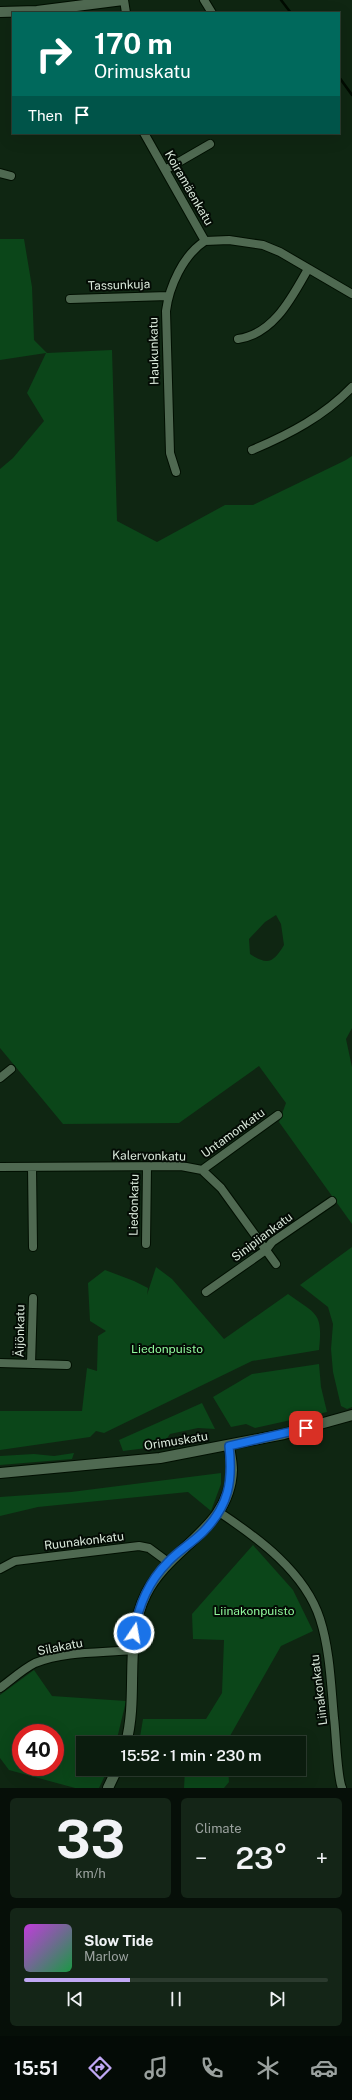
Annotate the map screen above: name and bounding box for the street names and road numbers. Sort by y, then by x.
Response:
street label: Koiramäenkatu [162,148,216,228]
street label: Tassunkuja [88,277,150,293]
street label: Haukunkatu [146,317,162,385]
street label: Untamonkatu [199,1105,267,1161]
street label: Kalervonkatu [112,1148,186,1164]
street label: Liedonkatu [126,1174,142,1236]
street label: Sinipiiankatu [229,1210,295,1264]
street label: Äijönkatu [13,1304,27,1358]
street label: Orimuskatu [143,1429,209,1453]
street label: Ruunakonkatu [43,1529,125,1553]
street label: Silakatu [36,1636,84,1658]
street label: Liinakonkatu [308,1654,330,1726]

